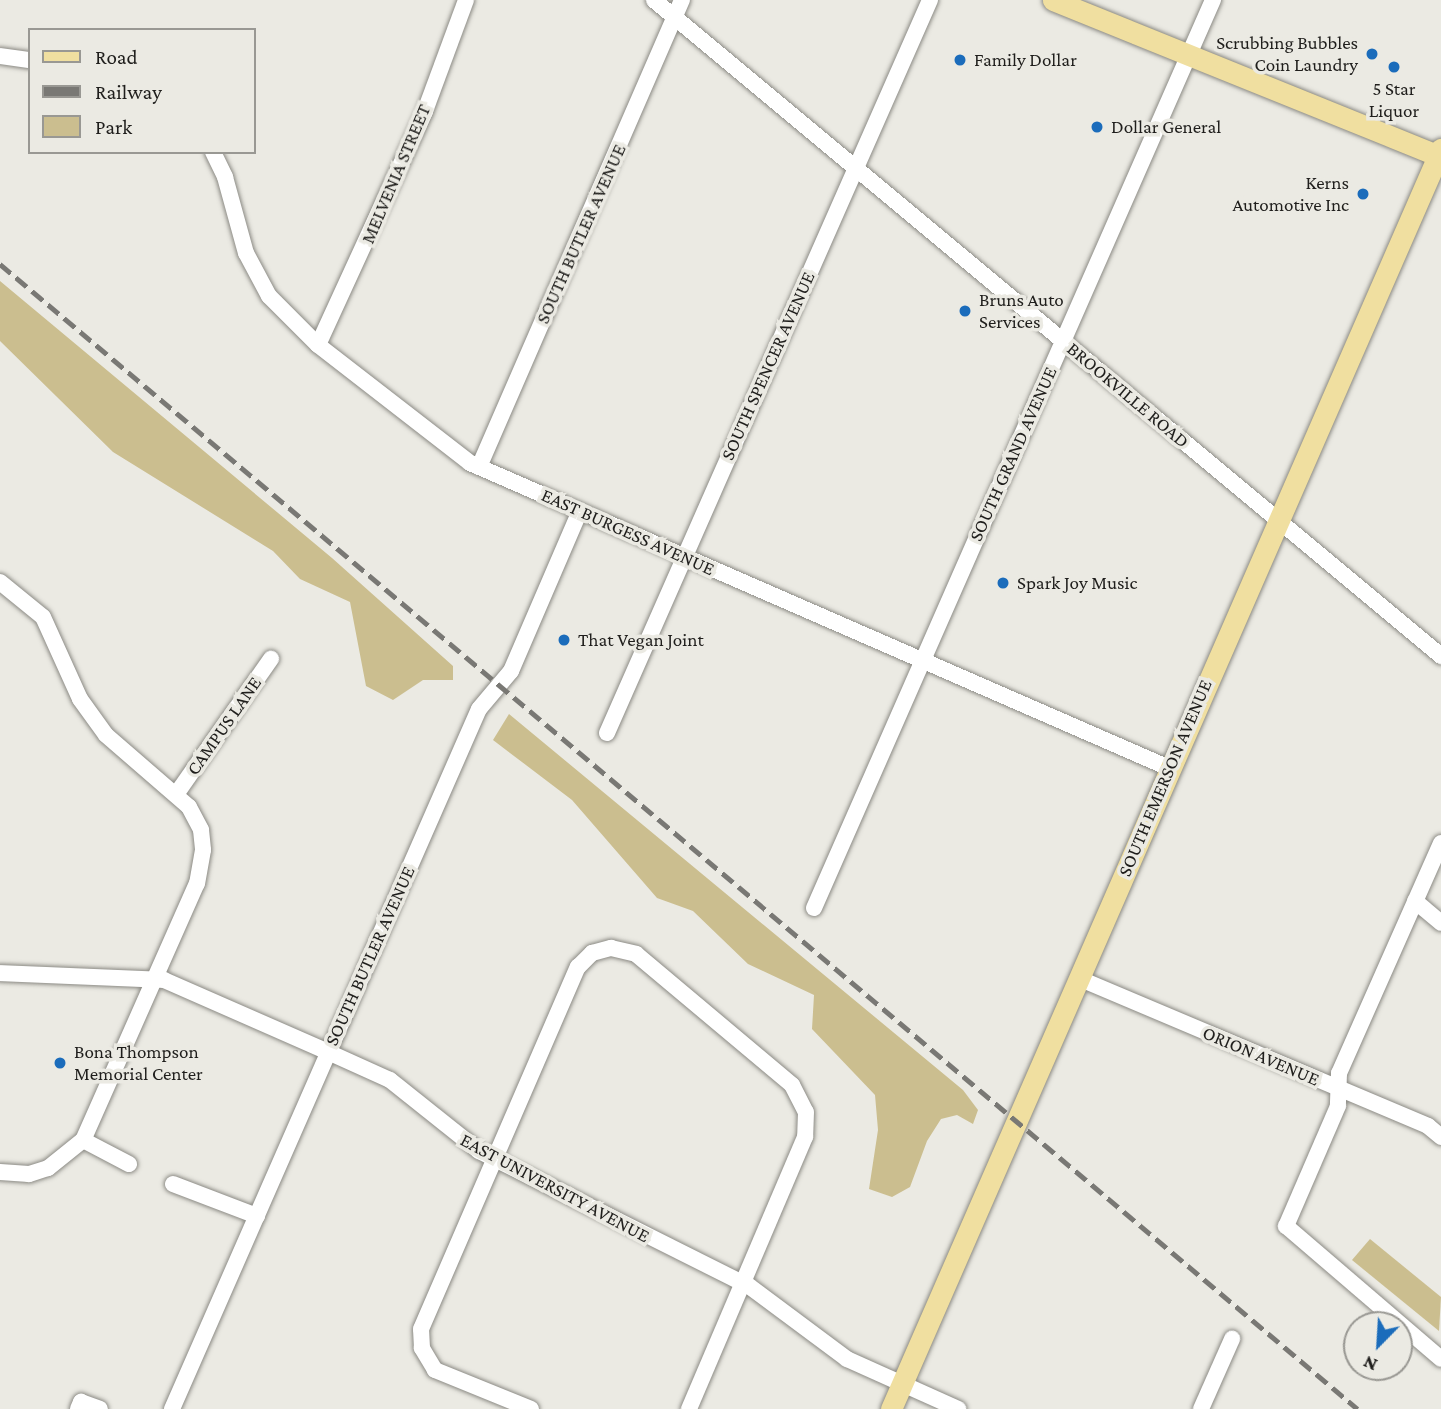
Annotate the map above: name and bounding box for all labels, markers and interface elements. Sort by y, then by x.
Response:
legend [28,28,256,154]
place label: Scrubbing Bubbles Coin Laundry [1216,32,1358,76]
text: Road [95,45,138,69]
marker: Scrubbing Bubbles Coin Laundry [1364,46,1380,62]
place label: Family Dollar [974,49,1077,71]
marker: Family Dollar [952,52,968,68]
marker: 5 Star Liquor [1386,59,1402,75]
place label: 5 Star Liquor [1369,78,1419,122]
text: Railway [95,80,162,104]
street label: MELVENIA STREET [356,101,436,247]
text: Park [95,115,132,139]
place label: Dollar General [1111,116,1221,138]
marker: Dollar General [1089,119,1105,135]
street label: SOUTH BUTLER AVENUE [531,141,631,327]
place label: Kerns Automotive Inc [1232,172,1349,216]
marker: Kerns Automotive Inc [1355,186,1371,202]
street label: SOUTH SPENCER AVENUE [716,268,820,464]
place label: Bruns Auto Services [979,289,1064,333]
marker: Bruns Auto Services [957,303,973,319]
street label: BROOKVILLE ROAD [1062,337,1194,453]
street label: SOUTH GRAND AVENUE [964,363,1062,545]
street label: EAST BURGESS AVENUE [538,484,718,580]
place label: Spark Joy Music [1017,572,1137,594]
marker: Spark Joy Music [995,575,1011,591]
place label: That Vegan Joint [578,629,704,651]
marker: That Vegan Joint [556,632,572,648]
street label: CAMPUS LANE [182,672,266,780]
street label: SOUTH EMERSON AVENUE [1113,676,1217,880]
street label: SOUTH BUTLER AVENUE [320,863,420,1049]
street label: ORION AVENUE [1199,1021,1323,1091]
place label: Bona Thompson Memorial Center [74,1041,203,1085]
marker: Bona Thompson Memorial Center [52,1055,68,1071]
street label: EAST UNIVERSITY AVENUE [456,1128,654,1248]
north arrow [1343,1311,1413,1381]
text: N [1360,1352,1380,1376]

